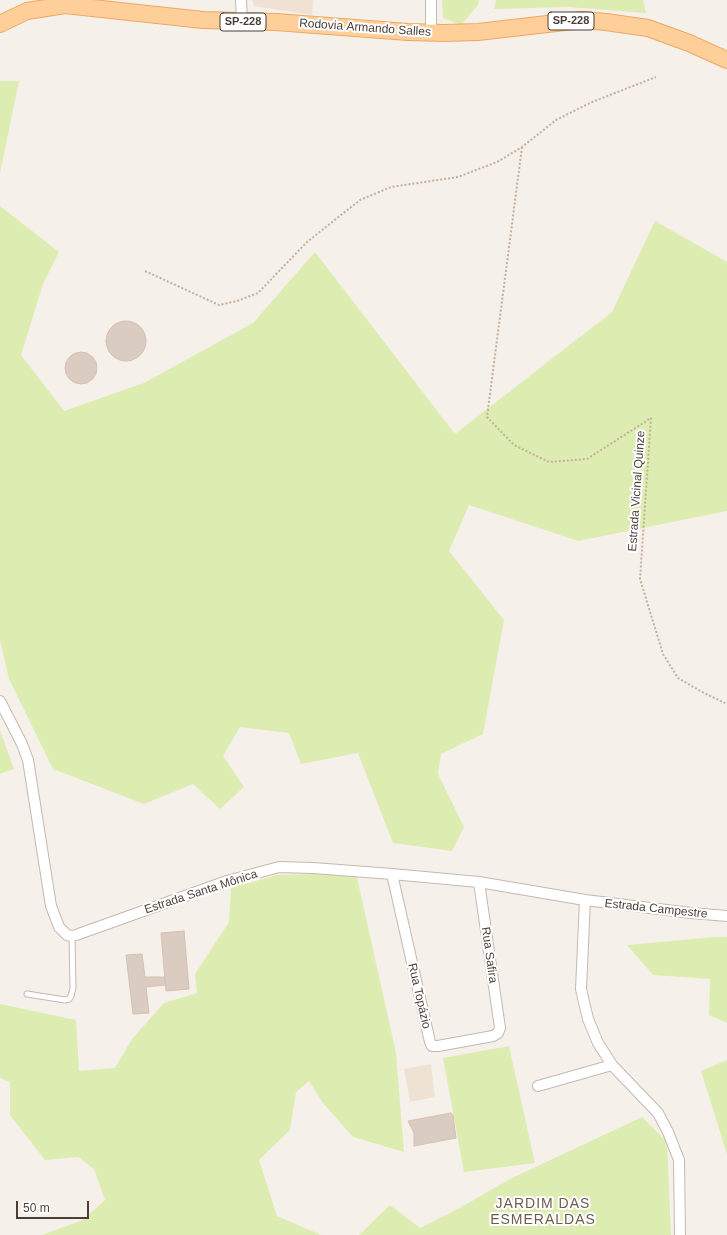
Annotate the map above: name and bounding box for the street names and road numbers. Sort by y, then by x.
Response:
road number: SP-228 [548,12,594,30]
road number: SP-228 [220,13,266,31]
street label: Rodovia Armando Salles [299,16,431,40]
street label: Estrada Vicinal Quinze [626,430,648,552]
street label: Estrada Santa Mônica [143,867,259,917]
street label: Estrada Campestre [604,896,708,922]
street label: Rua Safira [478,926,500,984]
street label: Rua Topázio [404,962,434,1030]

